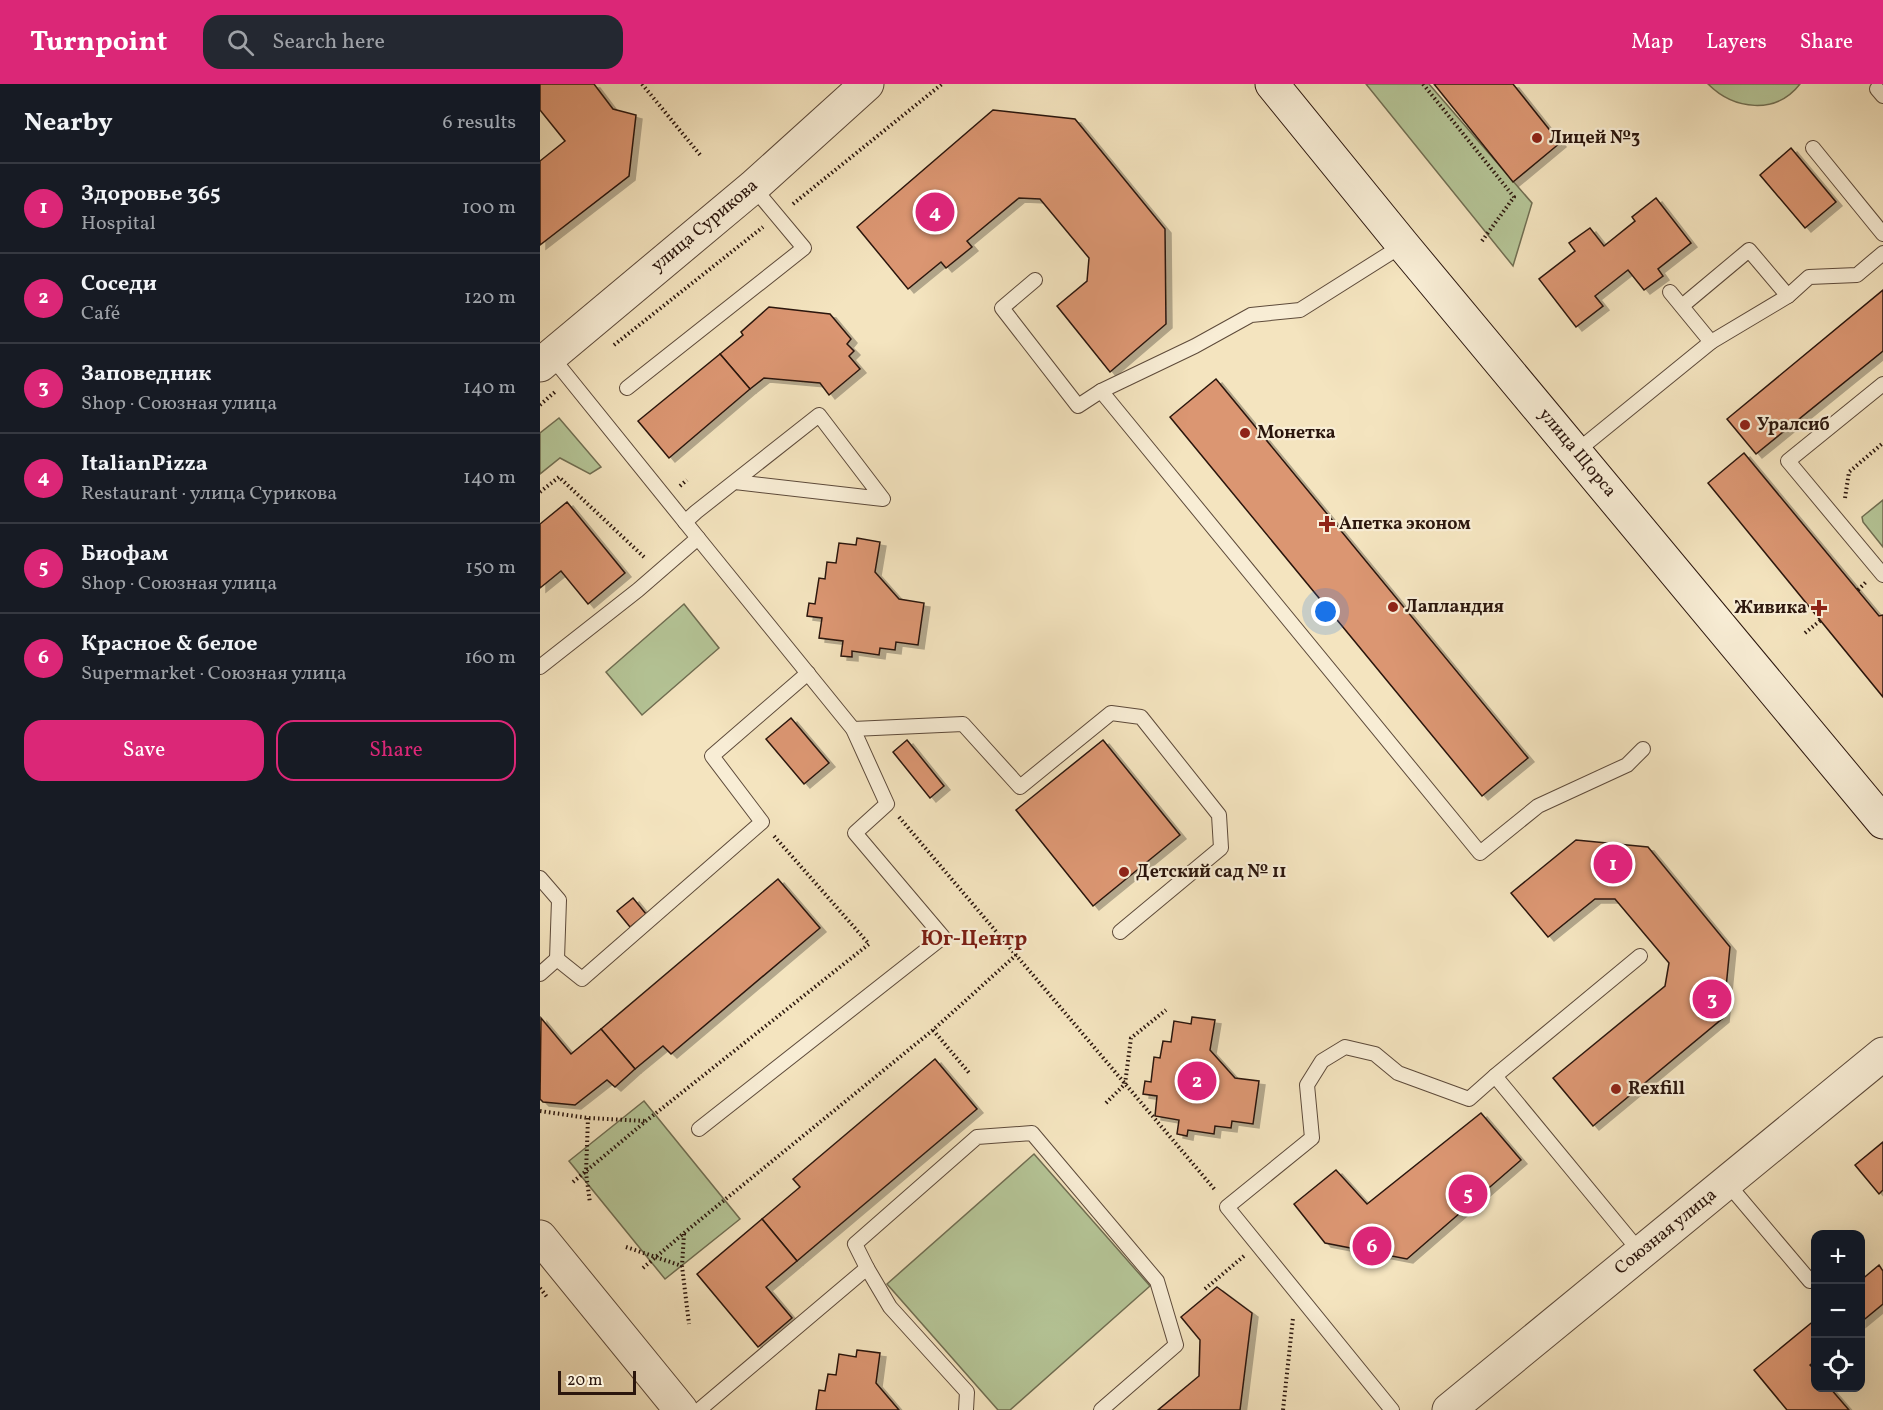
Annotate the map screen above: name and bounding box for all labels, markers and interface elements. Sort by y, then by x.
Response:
search box [203,15,623,69]
text: Turnpoint [30,23,167,62]
icon: search [224,26,257,59]
text: Search here [272,27,385,58]
text: Map [1631,28,1673,57]
text: Layers [1706,28,1767,57]
text: Share [1800,28,1853,57]
text: Nearby [24,105,113,141]
text: 6 results [443,109,516,137]
place label: Лицей №3 [1549,126,1640,151]
marker: Лицей №3 [1530,131,1544,145]
street label: улица Сурикова [646,174,764,278]
text: Здоровье 365 [81,179,221,210]
pin: 4 [916,190,954,234]
text: 1 [39,194,48,222]
text: 100 m [462,194,516,222]
text: Hospital [81,210,156,238]
text: Соседи [81,269,157,300]
text: 2 [38,284,49,312]
text: 120 m [464,284,516,312]
text: Café [81,300,120,328]
text: Заповедник [81,359,212,390]
text: 3 [38,374,49,402]
text: 140 m [463,374,516,402]
text: Shop · Союзная улица [81,390,277,418]
street label: улица Щорса [1532,403,1622,503]
place label: Уралсиб [1757,413,1830,438]
marker: Уралсиб [1738,418,1752,432]
place label: Монетка [1257,421,1336,446]
marker: Монетка [1238,426,1252,440]
text: ItalianPizza [81,449,208,480]
text: 4 [37,464,50,492]
text: 140 m [463,464,516,492]
text: Restaurant · улица Сурикова [81,480,337,508]
place label: Апетка эконом [1339,512,1471,537]
marker: Апетка эконом [1320,517,1334,531]
text: Биофам [81,539,168,570]
text: 5 [39,554,48,582]
text: 150 m [465,554,516,582]
text: Shop · Союзная улица [81,570,277,598]
place label: Лапландия [1405,595,1504,620]
place label: Живика [1734,596,1807,621]
your location [1311,597,1340,626]
marker: Лапландия [1386,600,1400,614]
marker: Живика [1812,601,1826,615]
text: Красное & белое [81,629,258,660]
text: 6 [38,644,49,672]
text: 160 m [464,644,516,672]
text: Supermarket · Союзная улица [81,660,347,688]
button: Save [24,720,264,781]
button: Share [276,720,516,781]
pin: 1 [1594,842,1632,886]
place label: Детский сад № 11 [1136,860,1287,885]
marker: Детский сад № 11 [1117,865,1131,879]
district label: Юг-Центр [921,925,1027,954]
pin: 3 [1692,976,1732,1022]
pin: 2 [1178,1058,1216,1104]
place label: Rexfill [1628,1077,1685,1102]
marker: Rexfill [1609,1082,1623,1096]
pin: 5 [1448,1172,1488,1216]
street label: Союзная улица [1609,1183,1723,1281]
pin: 6 [1352,1224,1392,1268]
map controls [1811,1230,1865,1392]
button: + [1811,1230,1865,1284]
button: − [1811,1284,1865,1338]
button: locate [1811,1338,1865,1392]
scale bar [558,1368,636,1396]
text: 20 m [567,1370,602,1392]

